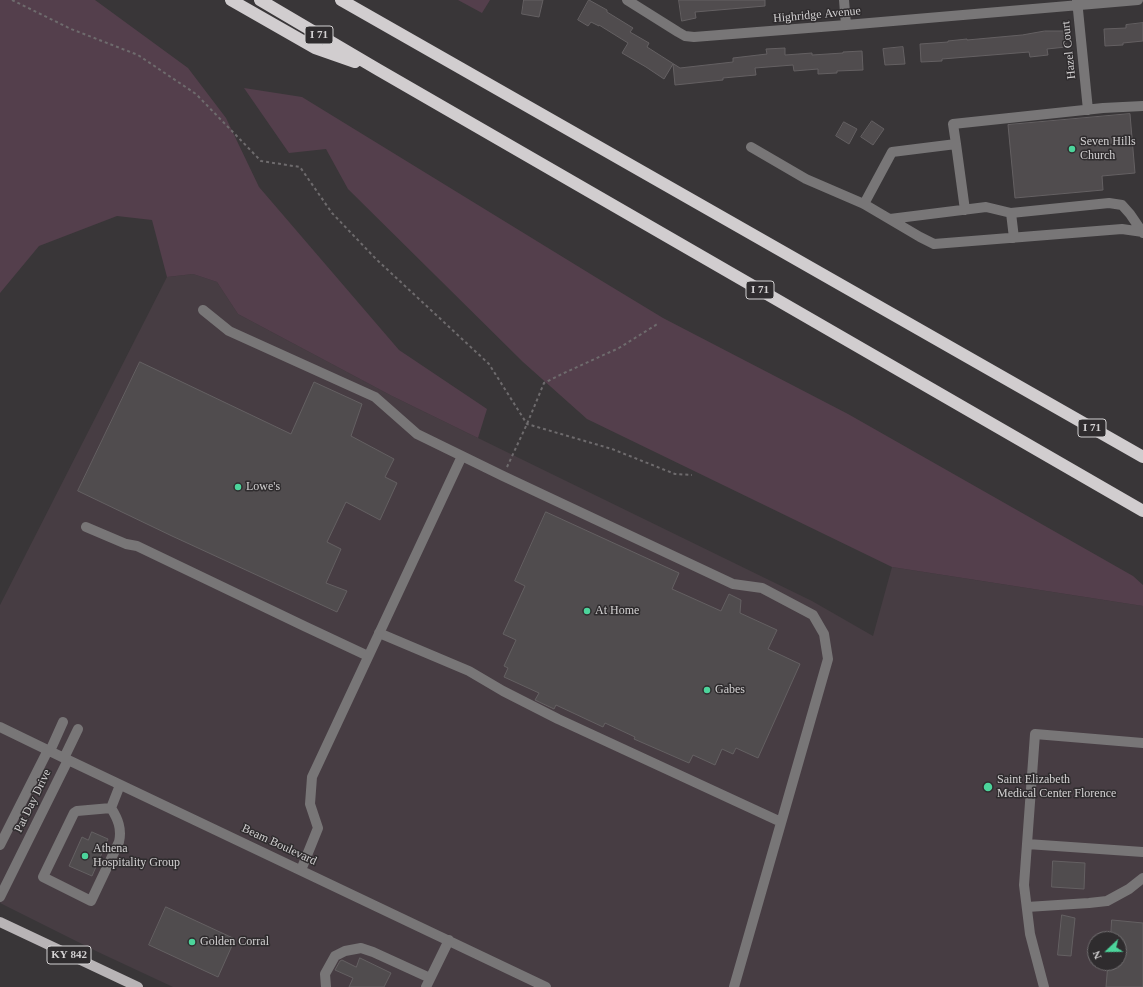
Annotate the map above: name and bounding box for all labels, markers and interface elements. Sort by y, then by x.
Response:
street label: Highridge Avenue [772,4,862,26]
street label: Hazel Court [1059,20,1079,80]
road number: I 71 [305,26,333,44]
place label: Seven Hills Church [1080,135,1136,163]
marker: Seven Hills Church [1067,144,1077,154]
road number: I 71 [746,281,774,299]
road number: I 71 [1078,419,1106,437]
place label: Lowe's [246,480,280,494]
marker: Lowe's [233,482,243,492]
place label: At Home [595,604,639,618]
marker: At Home [582,606,592,616]
place label: Gabes [715,683,745,697]
marker: Gabes [702,685,712,695]
street label: Pat Day Drive [11,767,55,835]
place label: Saint Elizabeth Medical Center Florence [997,773,1116,801]
marker: Saint Elizabeth Medical Center Florence [982,781,994,793]
street label: Beam Boulevard [239,821,319,869]
place label: Athena Hospitality Group [93,842,180,870]
marker: Athena Hospitality Group [80,851,90,861]
north arrow [1087,931,1127,971]
place label: Golden Corral [200,935,269,949]
marker: Golden Corral [187,937,197,947]
road number: KY 842 [47,946,91,964]
text: N [1090,949,1104,961]

